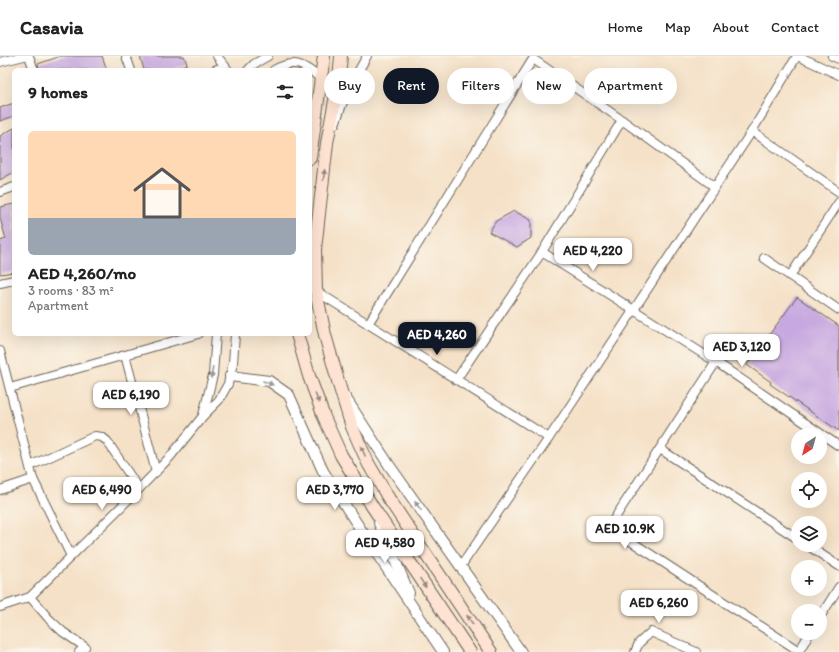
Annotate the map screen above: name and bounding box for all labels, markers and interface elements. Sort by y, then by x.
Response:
text: Casavia [20,16,83,39]
text: Home [608,19,643,36]
text: Map [665,19,691,36]
text: About [713,19,749,36]
text: Contact [771,19,819,36]
chip: Buy [324,68,375,104]
chip: Rent [383,68,439,104]
chip: Filters [447,68,514,104]
chip: New [522,68,576,104]
chip: Apartment [584,68,677,104]
icon: filters [274,81,296,103]
text: 9 homes [28,82,88,102]
icon: home [126,157,198,229]
one-way arrow [320,169,327,181]
pin: AED 4,220 [547,238,639,272]
text: AED 4,220 [563,243,623,258]
text: AED 4,260/mo [28,263,136,283]
text: 3 rooms · 83 m² [28,283,114,298]
text: Apartment [28,298,89,313]
pin: AED 4,260 [391,322,483,356]
text: AED 4,260 [407,327,467,342]
pin: AED 3,120 [696,334,788,368]
text: AED 3,120 [713,339,771,354]
one-way arrow [209,367,215,379]
one-way arrow [262,379,274,386]
pin: AED 6,190 [85,382,177,416]
text: AED 6,190 [102,387,160,402]
one-way arrow [314,392,320,404]
north arrow [791,428,827,464]
map controls [791,428,827,640]
one-way arrow [360,445,366,457]
button: locate [791,472,827,508]
pin: AED 6,490 [56,477,148,511]
pin: AED 3,770 [289,477,381,511]
text: AED 6,490 [72,482,132,497]
text: AED 3,770 [306,482,364,497]
one-way arrow [414,500,422,511]
pin: AED 10.9K [579,516,671,550]
button: layers [791,516,827,552]
text: AED 10.9K [595,521,655,536]
pin: AED 4,580 [339,530,431,564]
text: AED 4,580 [355,535,415,550]
button: + [791,560,827,596]
one-way arrow [419,578,427,588]
pin: AED 6,260 [613,590,705,624]
text: AED 6,260 [630,595,688,610]
button: − [791,604,827,640]
one-way arrow [466,614,474,625]

